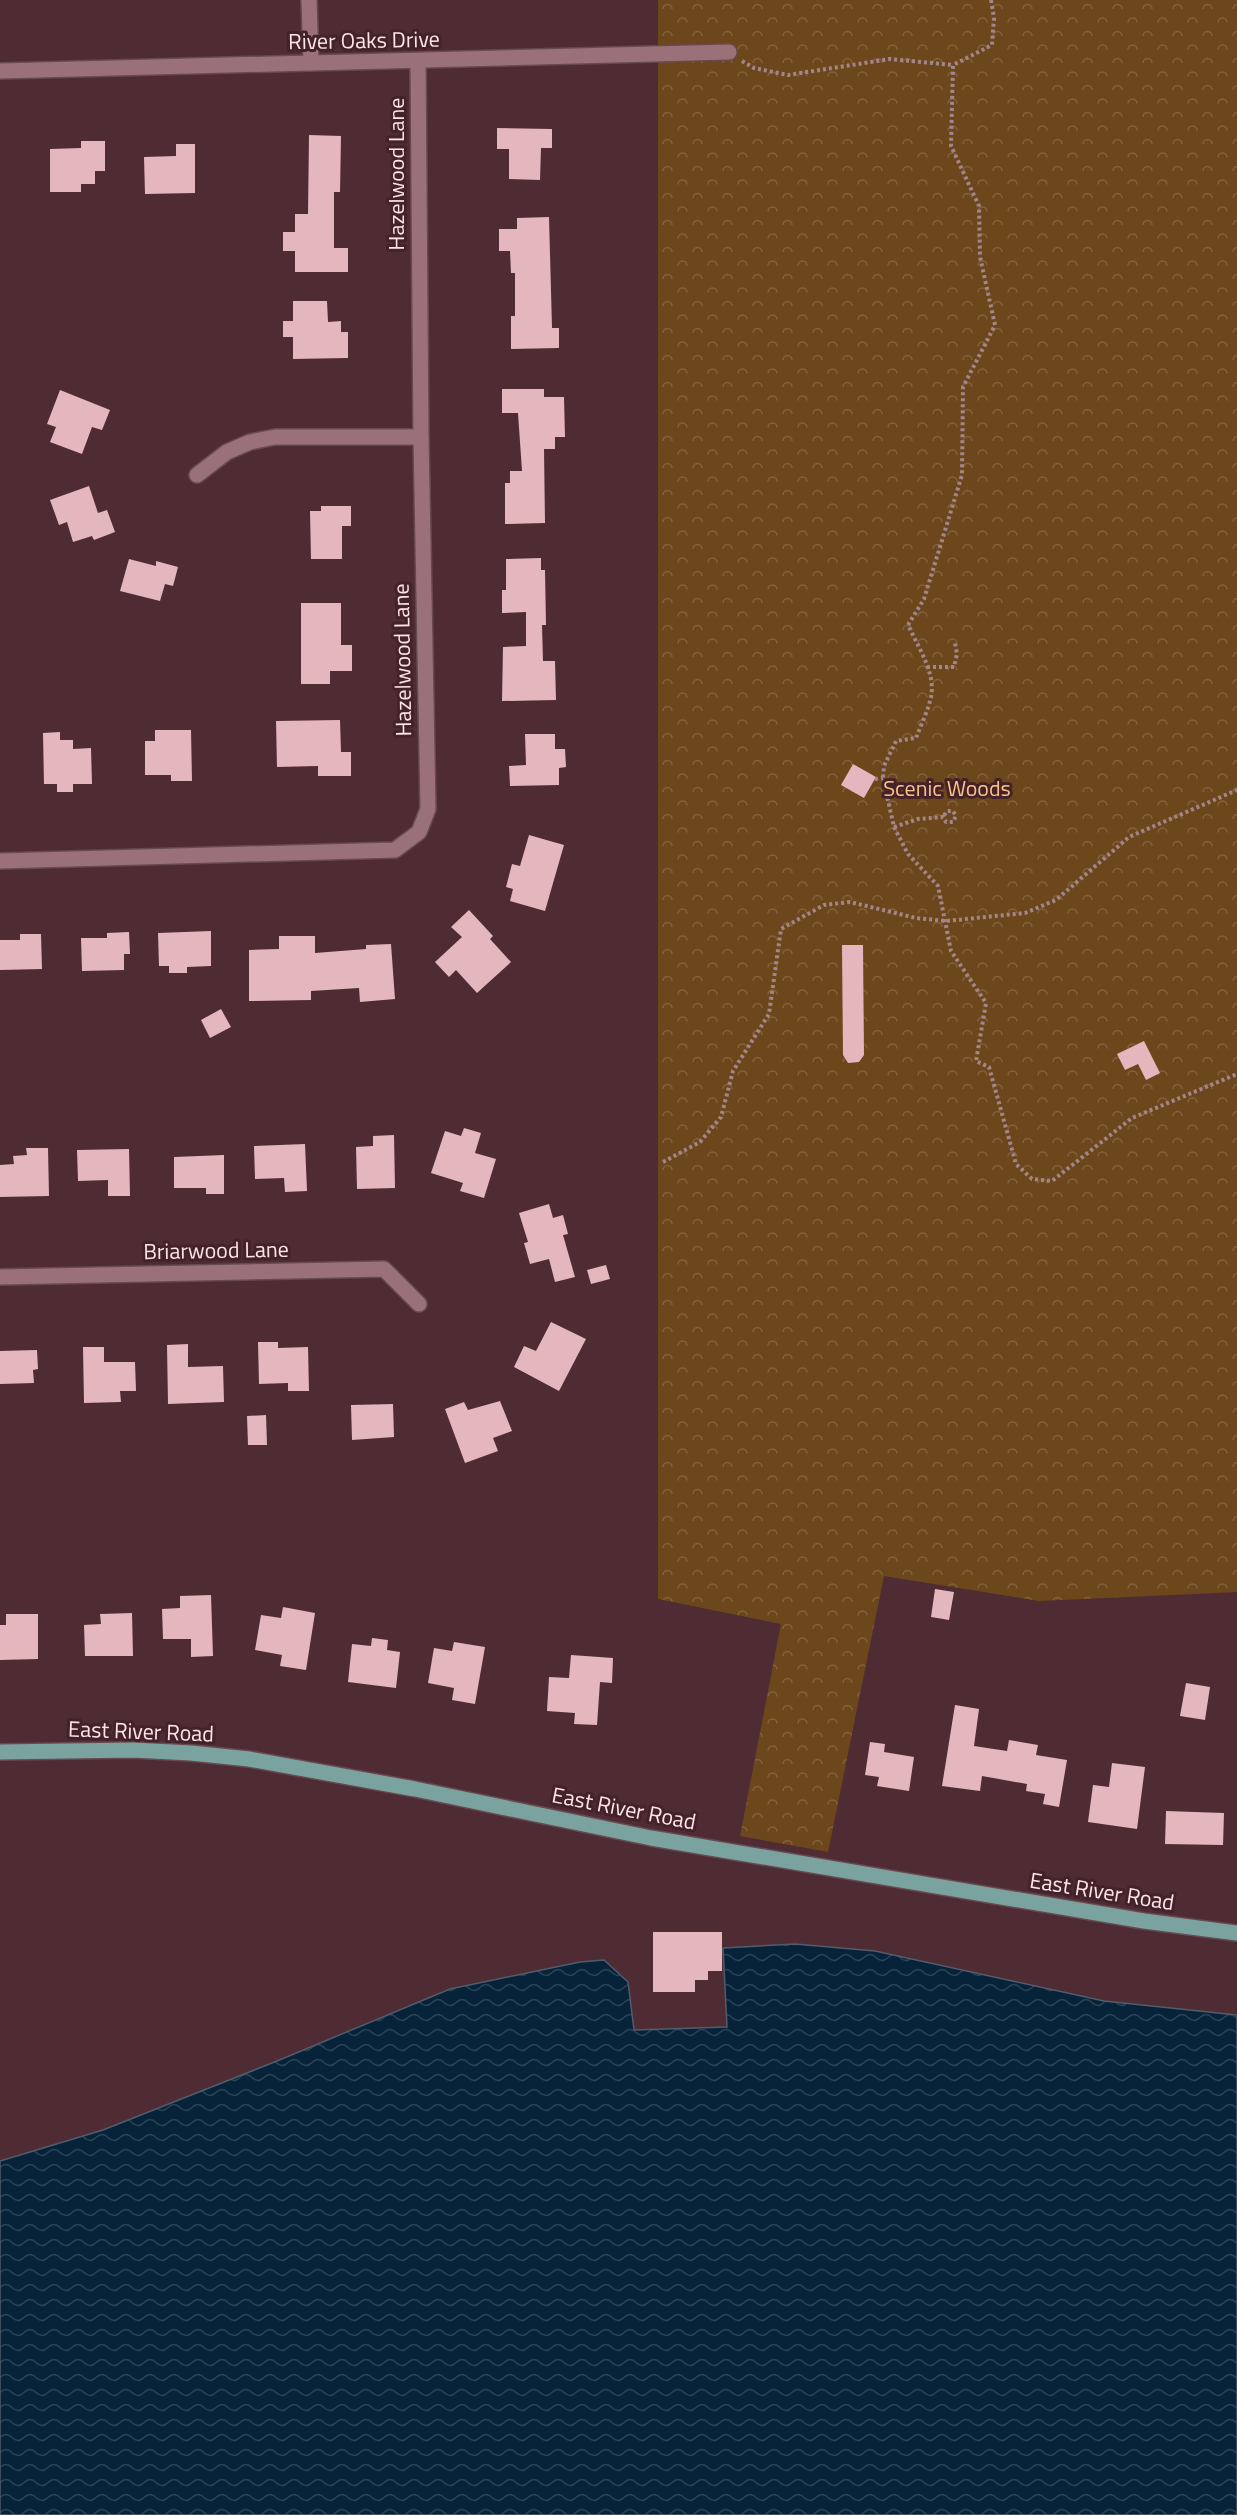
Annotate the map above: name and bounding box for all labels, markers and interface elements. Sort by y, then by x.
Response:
street label: River Oaks Drive [288,22,440,58]
street label: Hazelwood Lane [379,98,413,250]
street label: Hazelwood Lane [384,583,420,737]
park label: Scenic Woods [883,771,1011,805]
street label: Briarwood Lane [143,1232,289,1268]
street label: East River Road [67,1711,215,1751]
street label: East River Road [549,1777,699,1839]
street label: East River Road [1027,1863,1177,1919]

